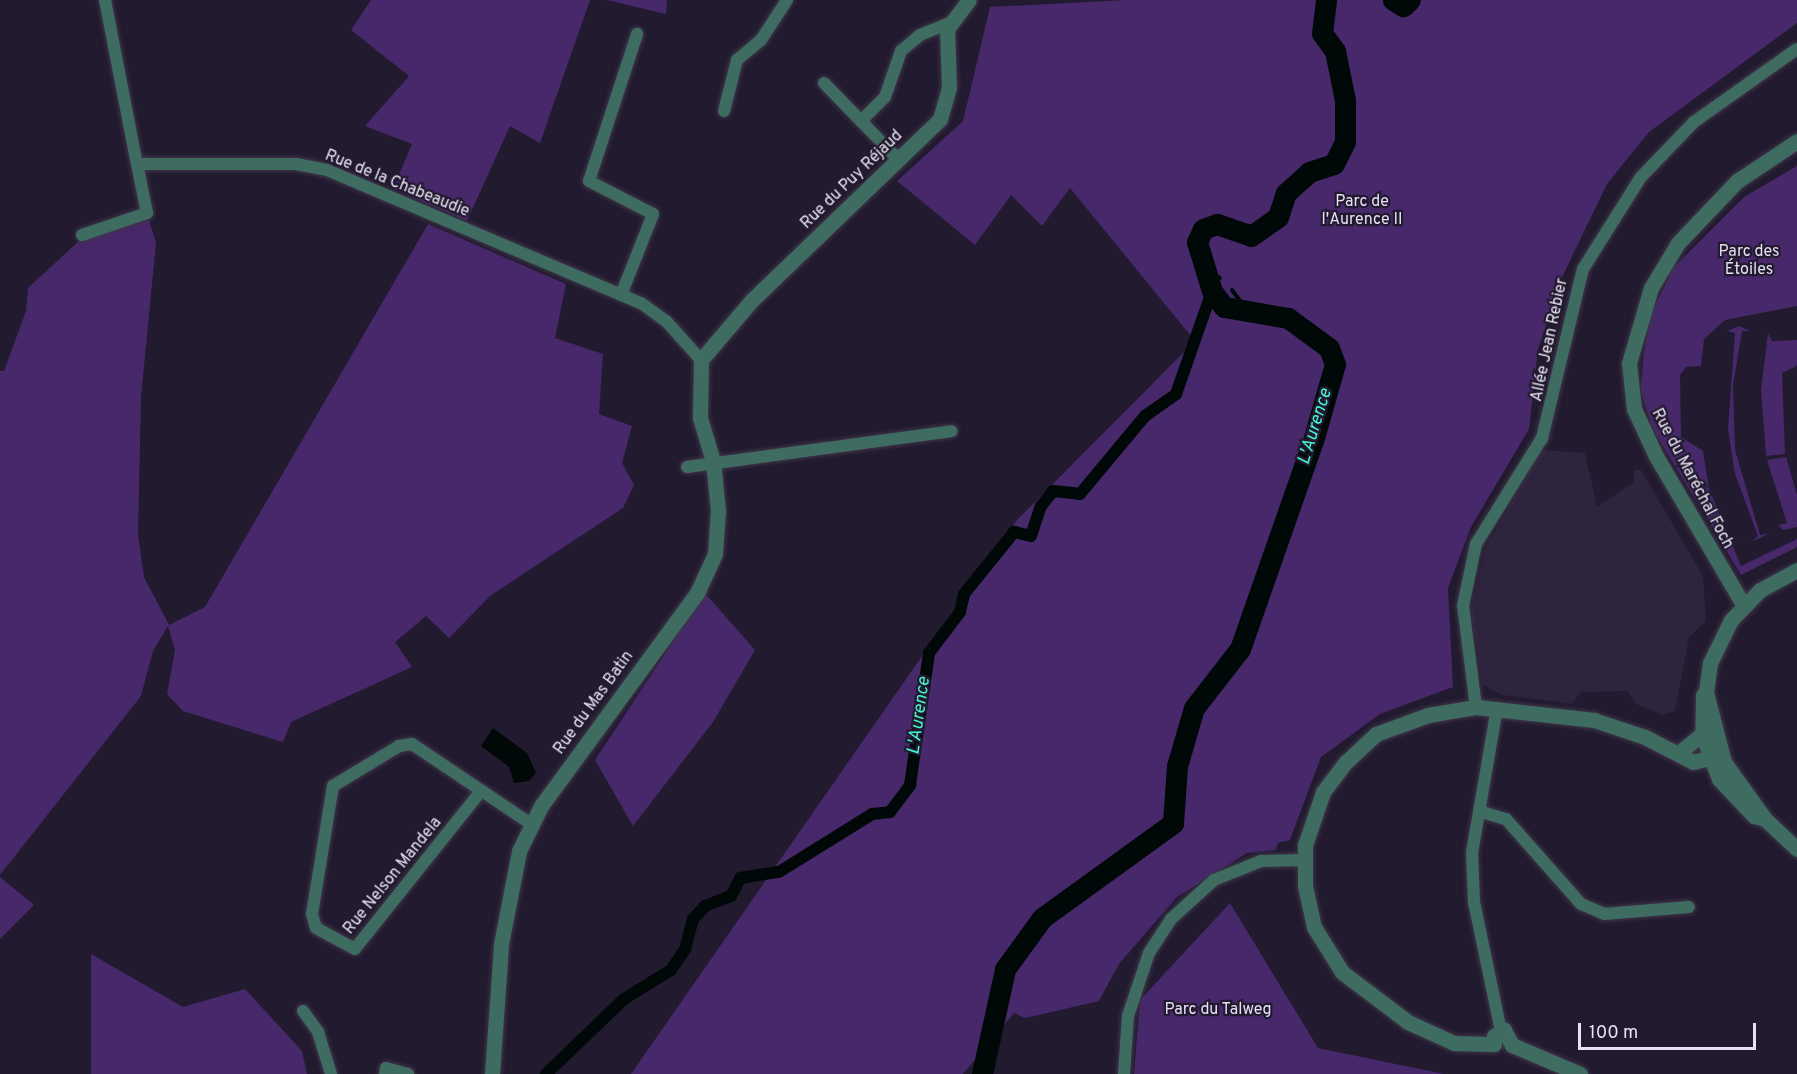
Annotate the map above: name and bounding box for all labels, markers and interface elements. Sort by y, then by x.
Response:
street label: Rue du Puy Réjaud [797,127,907,233]
street label: Rue de la Chabeaudie [322,146,472,222]
park label: Parc de l'Aurence II [1322,192,1402,230]
park label: Parc des Étoiles [1719,242,1779,280]
street label: Allée Jean Rebier [1528,276,1572,404]
water label: L'Aurence [1294,386,1338,468]
street label: Rue du Maréchal Foch [1647,406,1737,552]
street label: Rue du Mas Batin [550,648,638,758]
water label: L'Aurence [904,676,936,756]
street label: Rue Nelson Mandela [340,814,446,938]
park label: Parc du Talweg [1164,1000,1272,1020]
scale bar [1581,1011,1760,1049]
text: 100 m [1589,1022,1638,1045]

